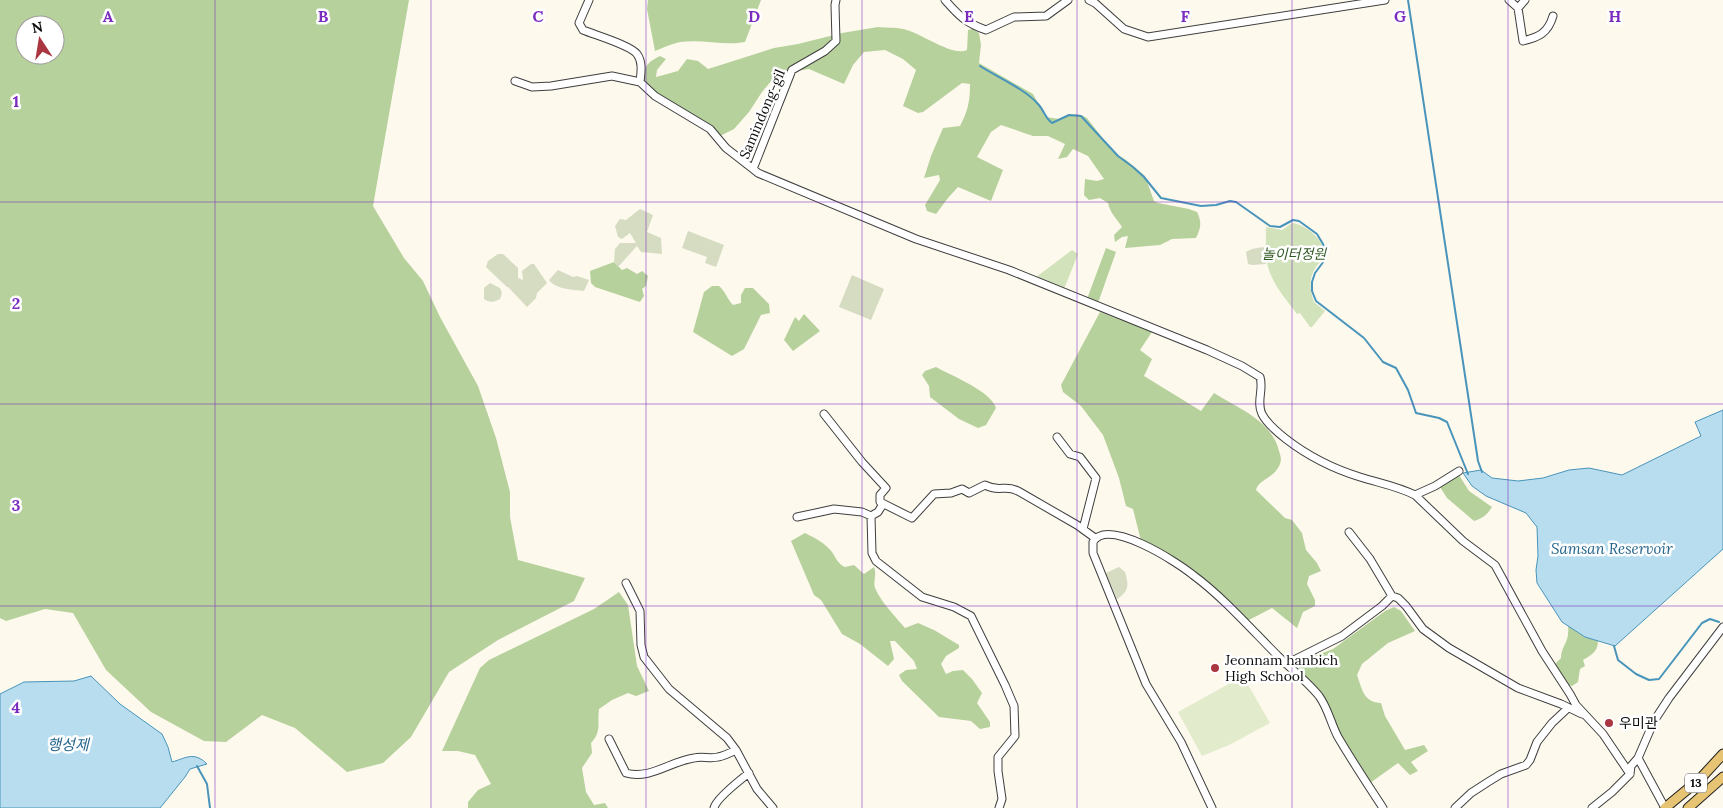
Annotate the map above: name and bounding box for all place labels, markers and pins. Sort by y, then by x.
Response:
place label: Jeonnam hanbich High School [1224,651,1338,685]
marker: Jeonnam hanbich High School [1209,662,1221,674]
place label: 우미관 [1619,714,1658,732]
marker: 우미관 [1603,717,1615,729]

